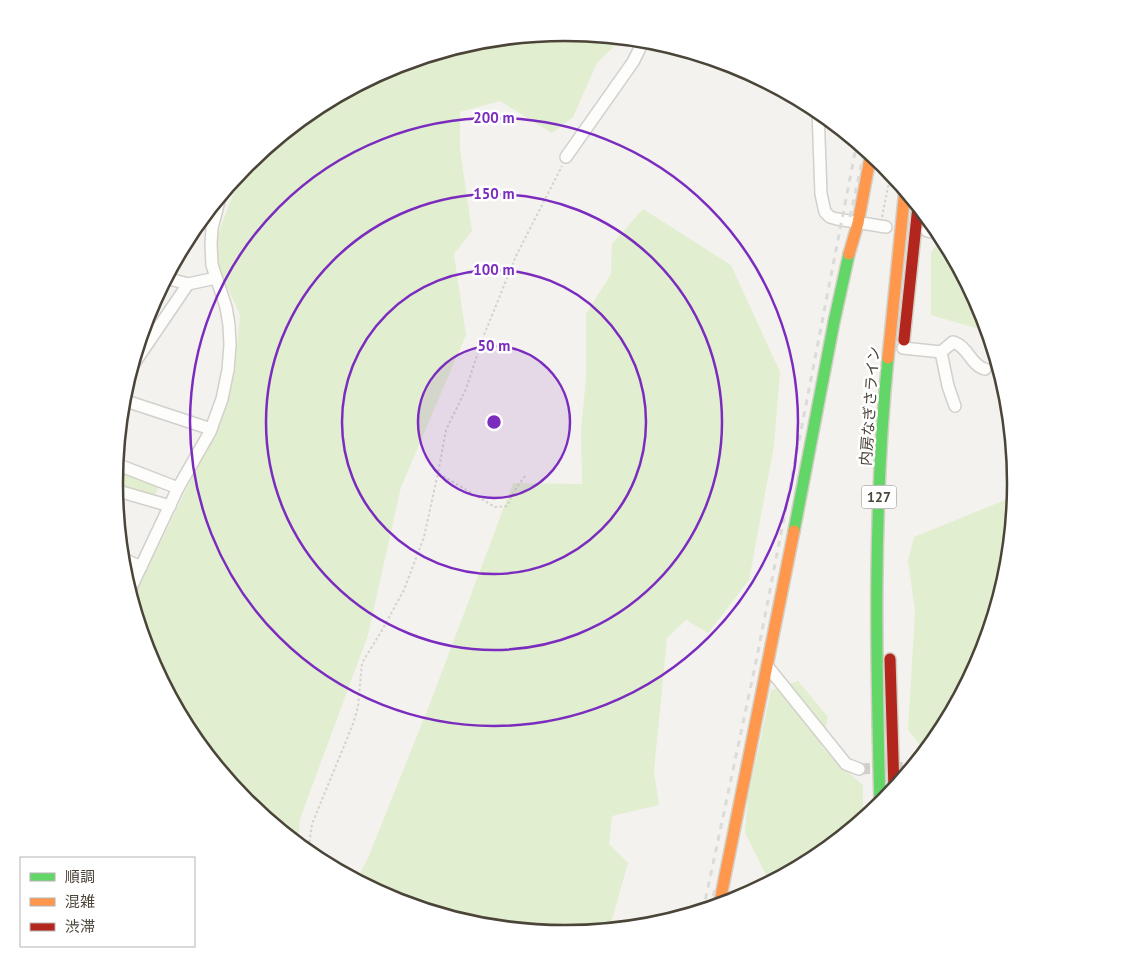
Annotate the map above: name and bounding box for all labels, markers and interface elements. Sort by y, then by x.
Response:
text: 200 m [473,108,515,127]
text: 150 m [473,184,515,203]
text: 100 m [473,260,515,279]
text: 50 m [478,336,510,355]
street label: 内房なぎさライン [856,345,883,466]
centre of rings [485,413,503,431]
road number: 127 [862,486,896,508]
legend [20,857,195,947]
text: 順調 [65,867,95,886]
text: 混雑 [65,892,95,911]
text: 渋滞 [65,917,95,936]

